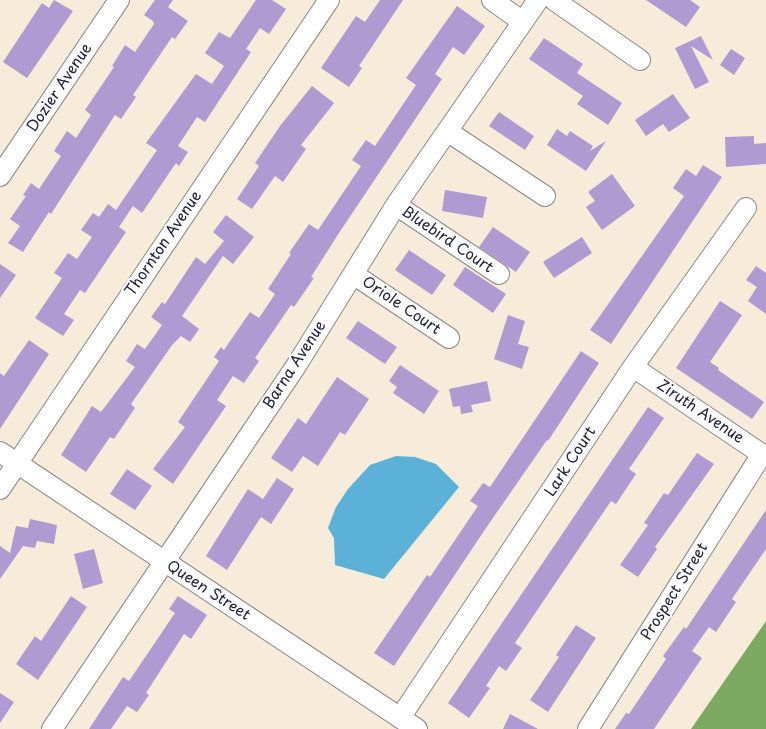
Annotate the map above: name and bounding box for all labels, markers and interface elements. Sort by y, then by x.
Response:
street label: Dozier Avenue [24,40,96,136]
street label: Thornton Avenue [122,188,206,300]
street label: Bluebird Court [398,203,496,277]
street label: Oriole Court [358,273,444,339]
street label: Barna Avenue [260,318,330,412]
street label: Ziruth Avenue [653,376,747,448]
street label: Lark Court [542,424,600,500]
street label: Prospect Street [638,540,712,644]
street label: Queen Street [163,557,253,625]

